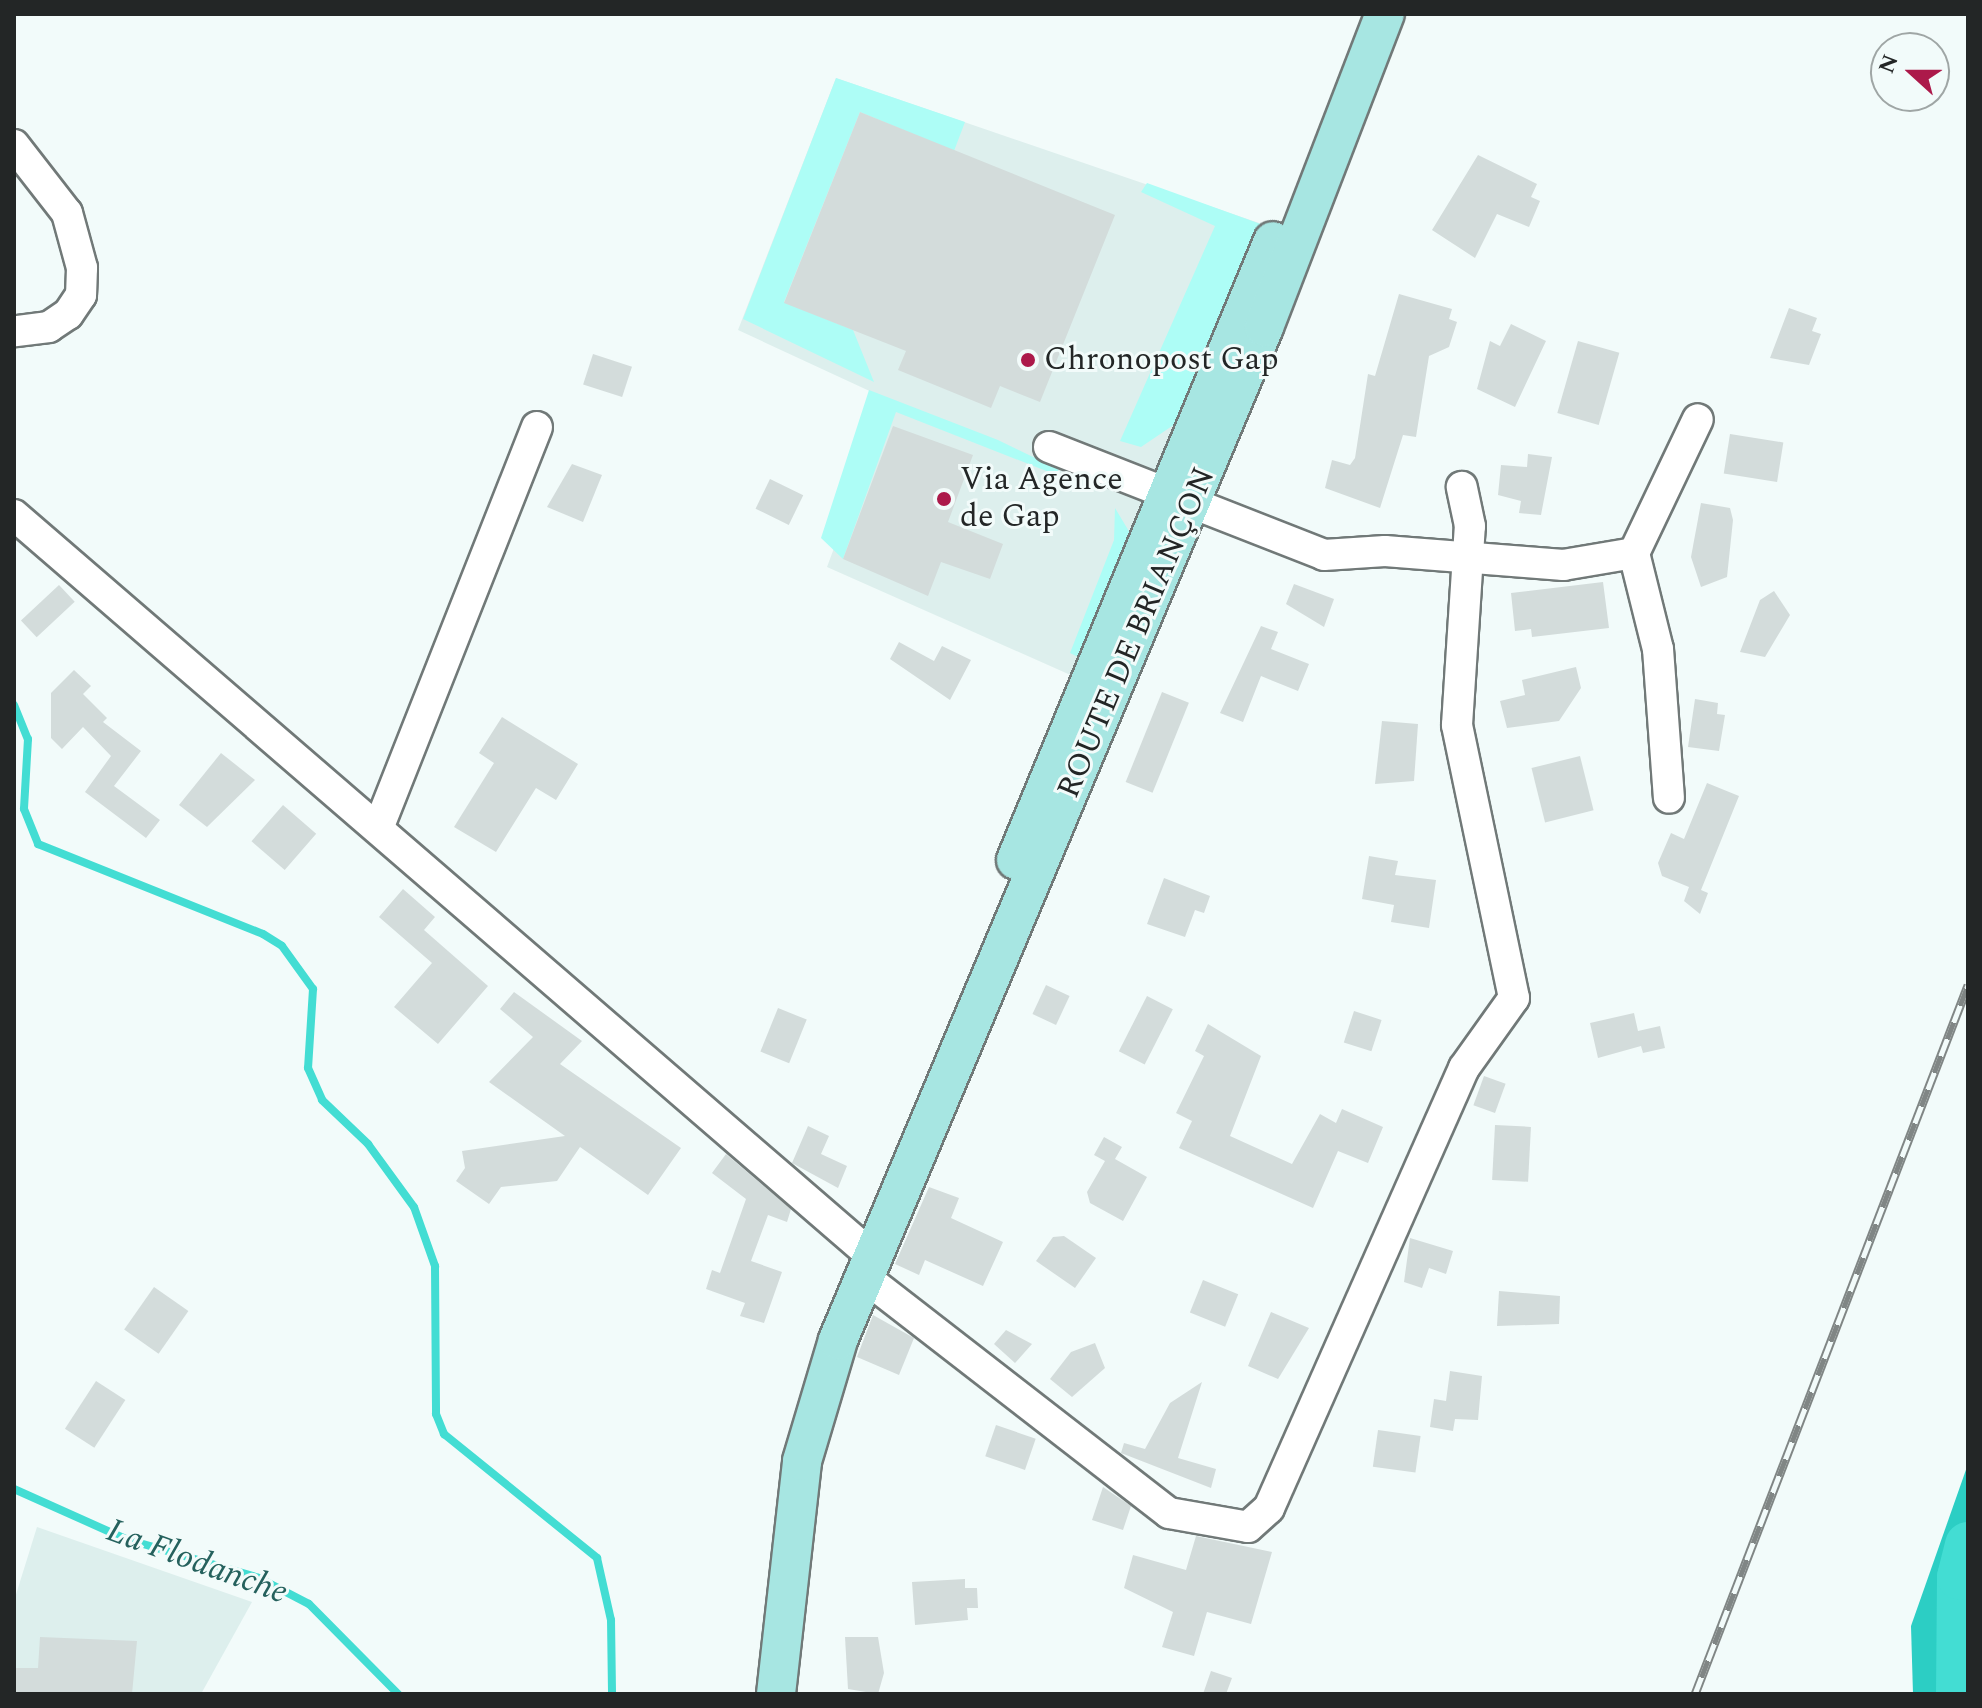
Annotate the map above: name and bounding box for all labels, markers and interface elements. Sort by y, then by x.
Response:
north arrow [1870,32,1950,112]
text: N [1870,50,1908,78]
place label: Chronopost Gap [1044,341,1279,379]
marker: Chronopost Gap [1019,351,1037,369]
place label: Via Agence de Gap [960,462,1123,537]
street label: ROUTE DE BRIANÇON [1050,462,1224,804]
marker: Via Agence de Gap [935,490,953,508]
water label: La Flodanche [101,1510,293,1614]

